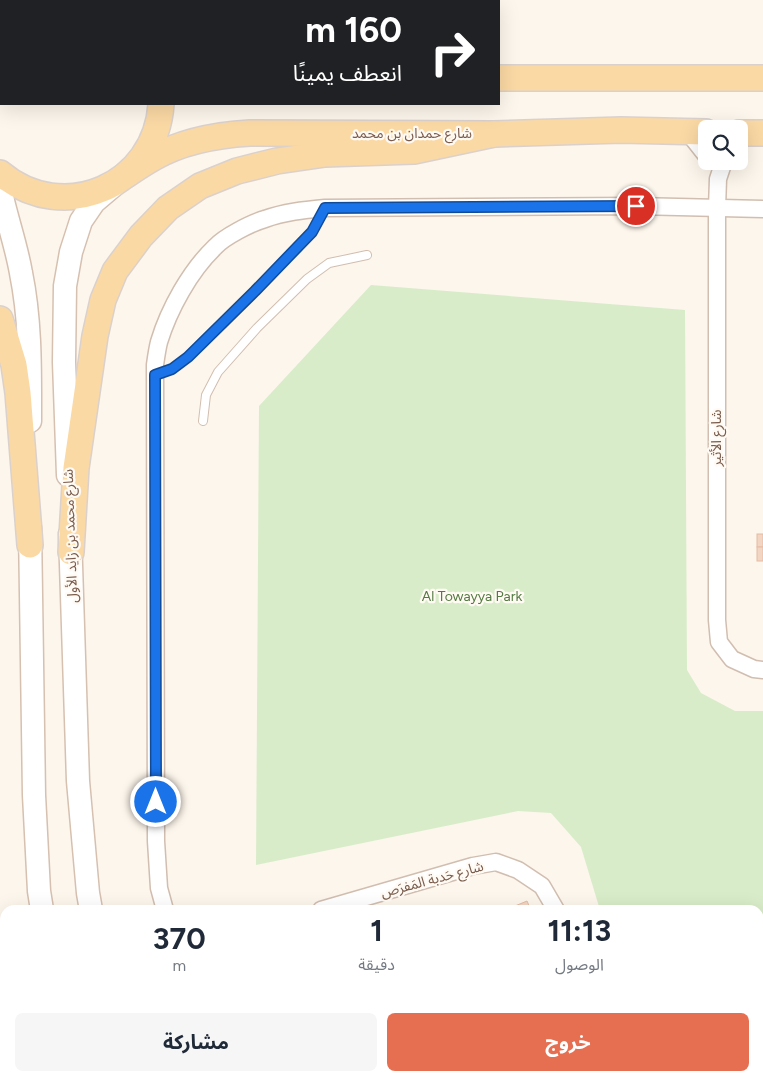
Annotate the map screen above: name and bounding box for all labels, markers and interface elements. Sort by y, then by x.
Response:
text: 160 m [305,9,402,51]
icon: right [420,20,485,85]
text: انعطف يمينًا [293,60,402,87]
map controls [698,120,748,170]
button: search [698,120,748,170]
street label: شارع حمدان بن محمد [352,125,472,144]
pin [615,185,657,227]
icon: arrive [622,192,650,220]
street label: شارع الأثير [708,409,727,468]
street label: شارع محمد بن زايد الأول [60,469,83,603]
park label: Al Towayya Park [422,588,522,605]
position arrow [129,775,181,827]
street label: شارع حَدبة المَفرَص [379,858,486,903]
text: 1 [370,912,383,949]
text: 11:13 [548,912,611,949]
text: 370 [153,920,206,957]
text: دقيقة [358,955,395,974]
text: الوصول [555,955,604,974]
text: m [172,956,186,975]
button: مشاركة [15,1013,377,1071]
button: خروج [387,1013,749,1071]

